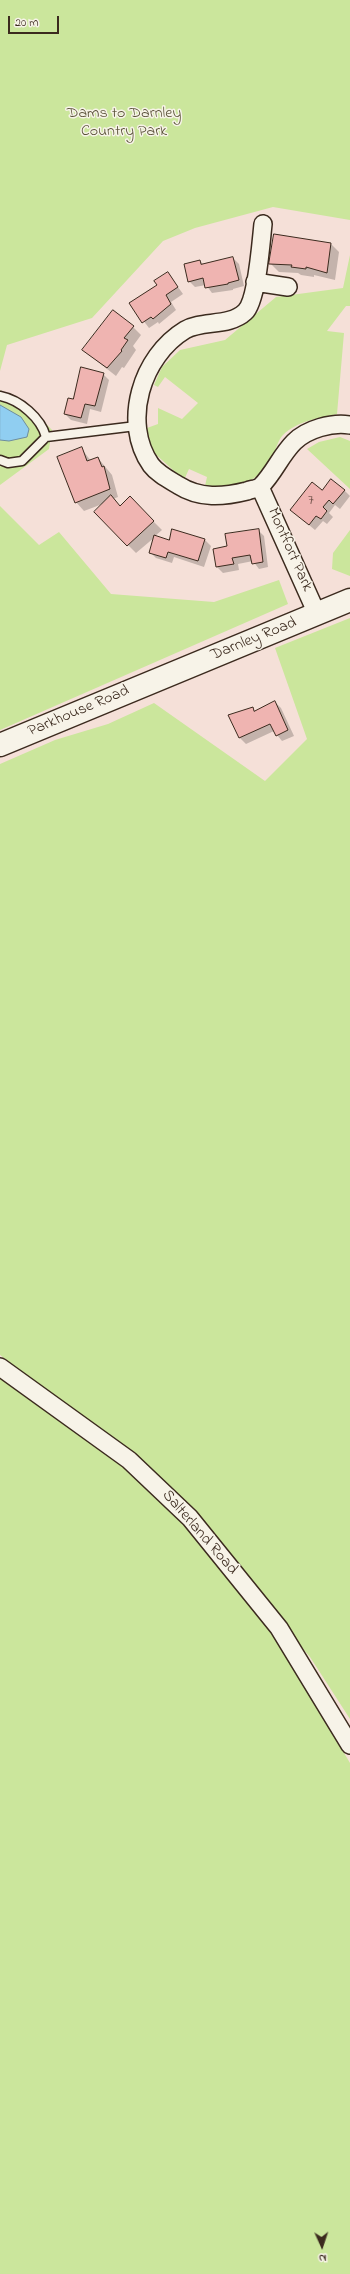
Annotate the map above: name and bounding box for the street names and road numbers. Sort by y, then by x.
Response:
street label: Montfort Park [262,505,316,595]
street label: Darnley Road [208,614,300,666]
street label: Parkhouse Road [26,682,132,742]
street label: Salterland Road [157,1487,241,1579]

